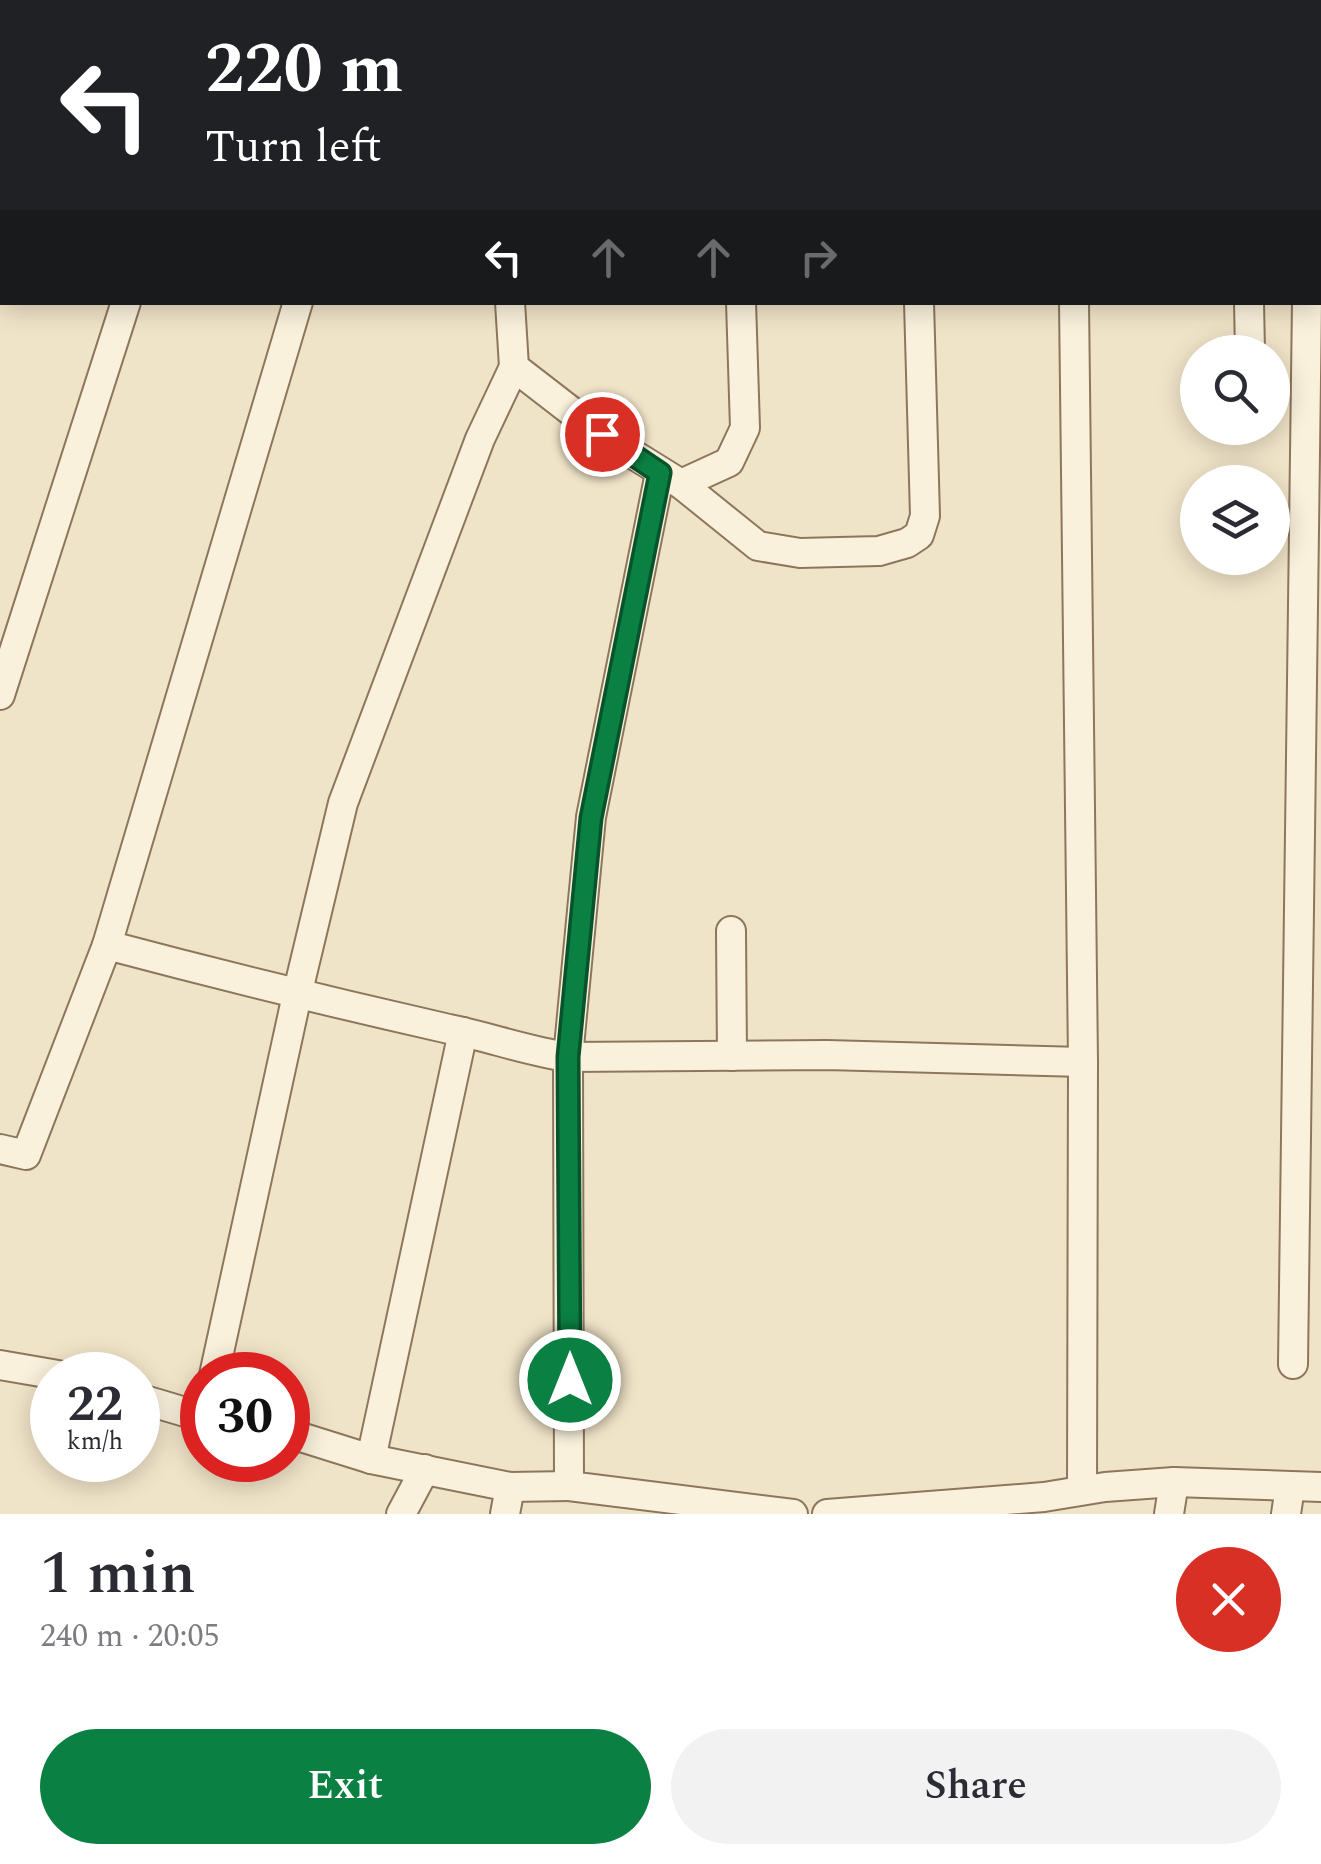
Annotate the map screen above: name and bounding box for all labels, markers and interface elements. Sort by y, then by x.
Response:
text: 220 m [205,17,403,123]
icon: left [40,40,170,170]
text: Turn left [205,113,382,182]
icon: left [476,230,531,285]
icon: ahead [581,230,636,285]
icon: ahead [686,230,741,285]
icon: right [791,230,846,285]
map controls [1180,335,1290,575]
button: search [1180,335,1290,445]
pin [560,392,645,477]
icon: arrive [575,407,630,462]
button: layers [1180,465,1290,575]
position arrow [518,1328,622,1432]
speed limit sign: 30 [180,1352,310,1482]
text: 22 [67,1367,123,1443]
text: km/h [67,1423,123,1461]
text: 1 min [40,1528,196,1620]
button: close [1176,1547,1281,1652]
text: 240 m · 20:05 [40,1612,220,1661]
button: Exit [40,1729,651,1844]
button: Share [671,1729,1281,1844]

